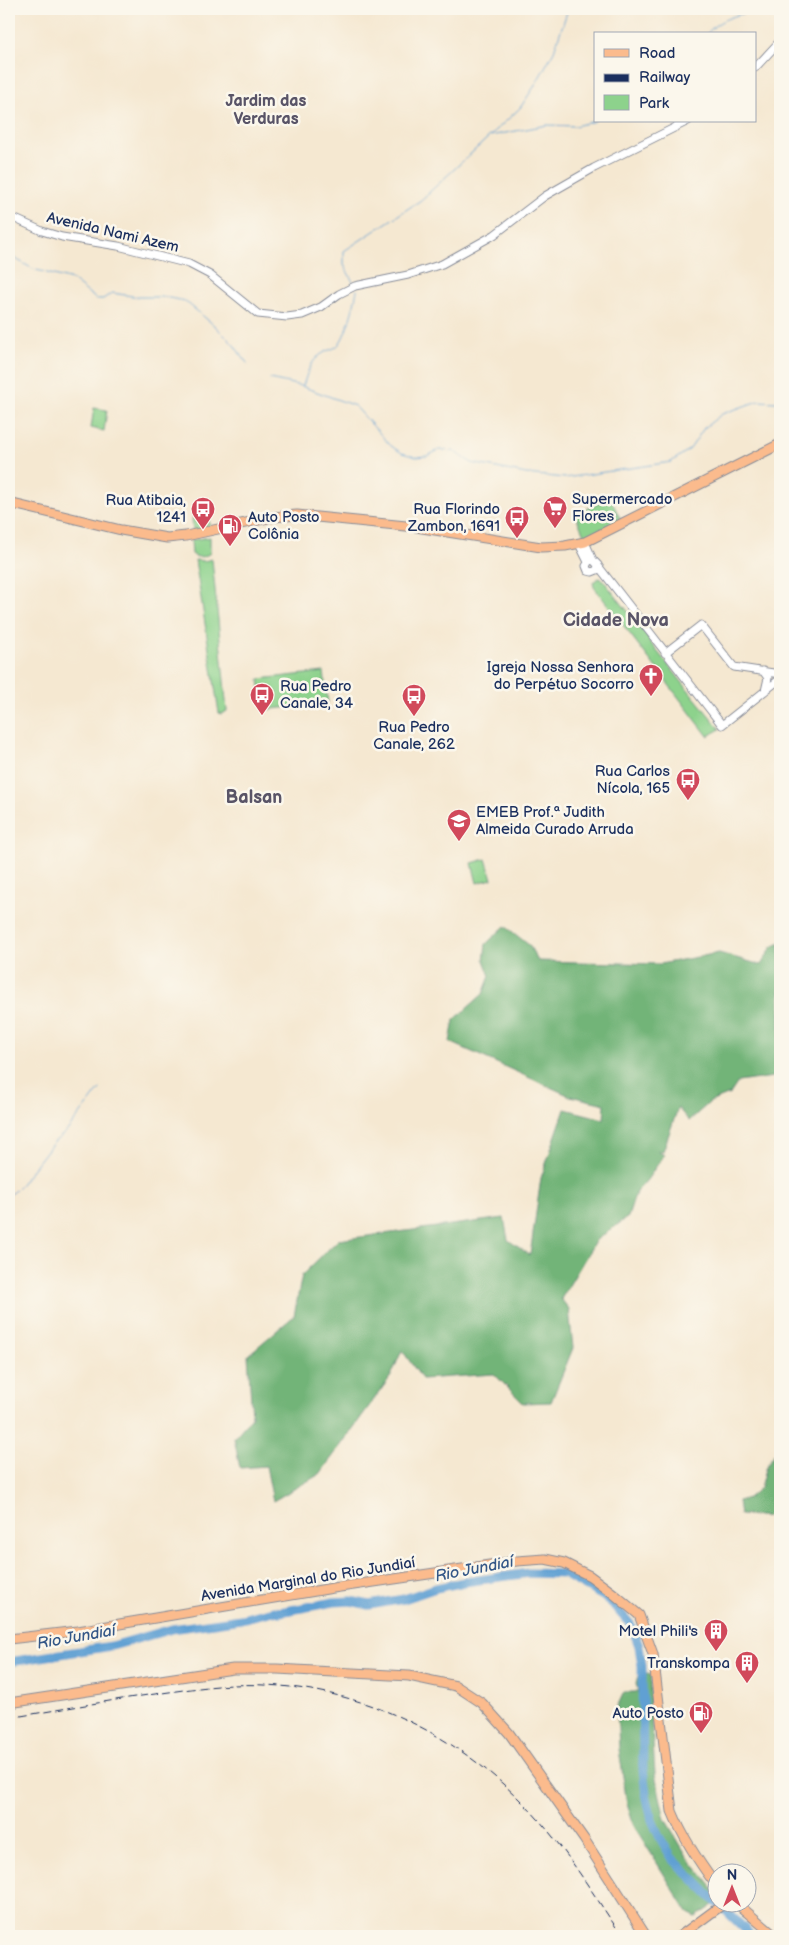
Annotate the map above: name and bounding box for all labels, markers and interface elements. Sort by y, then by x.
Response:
legend [594,32,756,122]
text: Road [639,44,675,63]
text: Railway [639,68,690,87]
district label: Jardim das Verduras [226,92,307,129]
text: Park [639,94,670,113]
street label: Avenida Nami Azem [45,208,181,257]
place label: Supermercado Flores [572,490,672,526]
place label: Rua Atibaia, 1241 [105,491,186,527]
supermarket icon: Supermercado Flores [542,495,568,529]
bus stop icon: Rua Atibaia, 1241 [190,496,216,530]
place label: Rua Florindo Zambon, 1691 [407,500,500,536]
bus stop icon: Rua Florindo Zambon, 1691 [504,505,530,539]
place label: Auto Posto Colônia [248,508,320,544]
fuel station icon: Auto Posto Colônia [217,513,243,547]
district label: Cidade Nova [563,610,669,631]
place label: Igreja Nossa Senhora do Perpétuo Socorro [487,658,634,694]
church icon: Igreja Nossa Senhora do Perpétuo Socorro [638,663,664,697]
place label: Rua Pedro Canale, 34 [280,677,353,713]
bus stop icon: Rua Pedro Canale, 34 [249,682,275,716]
bus stop icon: Rua Pedro Canale, 262 [401,683,427,717]
place label: Rua Pedro Canale, 262 [373,718,455,754]
place label: Rua Carlos Nícola, 165 [595,762,671,798]
bus stop icon: Rua Carlos Nícola, 165 [675,767,701,801]
district label: Balsan [226,787,282,808]
place label: EMEB Prof.ª Judith Almeida Curado Arruda [476,803,634,839]
school or university icon: EMEB Prof.ª Judith Almeida Curado Arruda [446,808,472,842]
water label: Rio Jundiaí [433,1552,517,1586]
street label: Avenida Marginal do Rio Jundiaí [200,1553,417,1606]
building icon: Motel Phili's [703,1618,729,1652]
water label: Rio Jundiaí [35,1621,119,1654]
place label: Motel Phili's [618,1622,699,1641]
building icon: Transkompa [734,1650,760,1684]
place label: Transkompa [647,1654,730,1673]
fuel station icon: Auto Posto [688,1700,714,1734]
place label: Auto Posto [612,1704,684,1723]
north arrow [706,1862,756,1912]
text: N [727,1867,737,1884]

